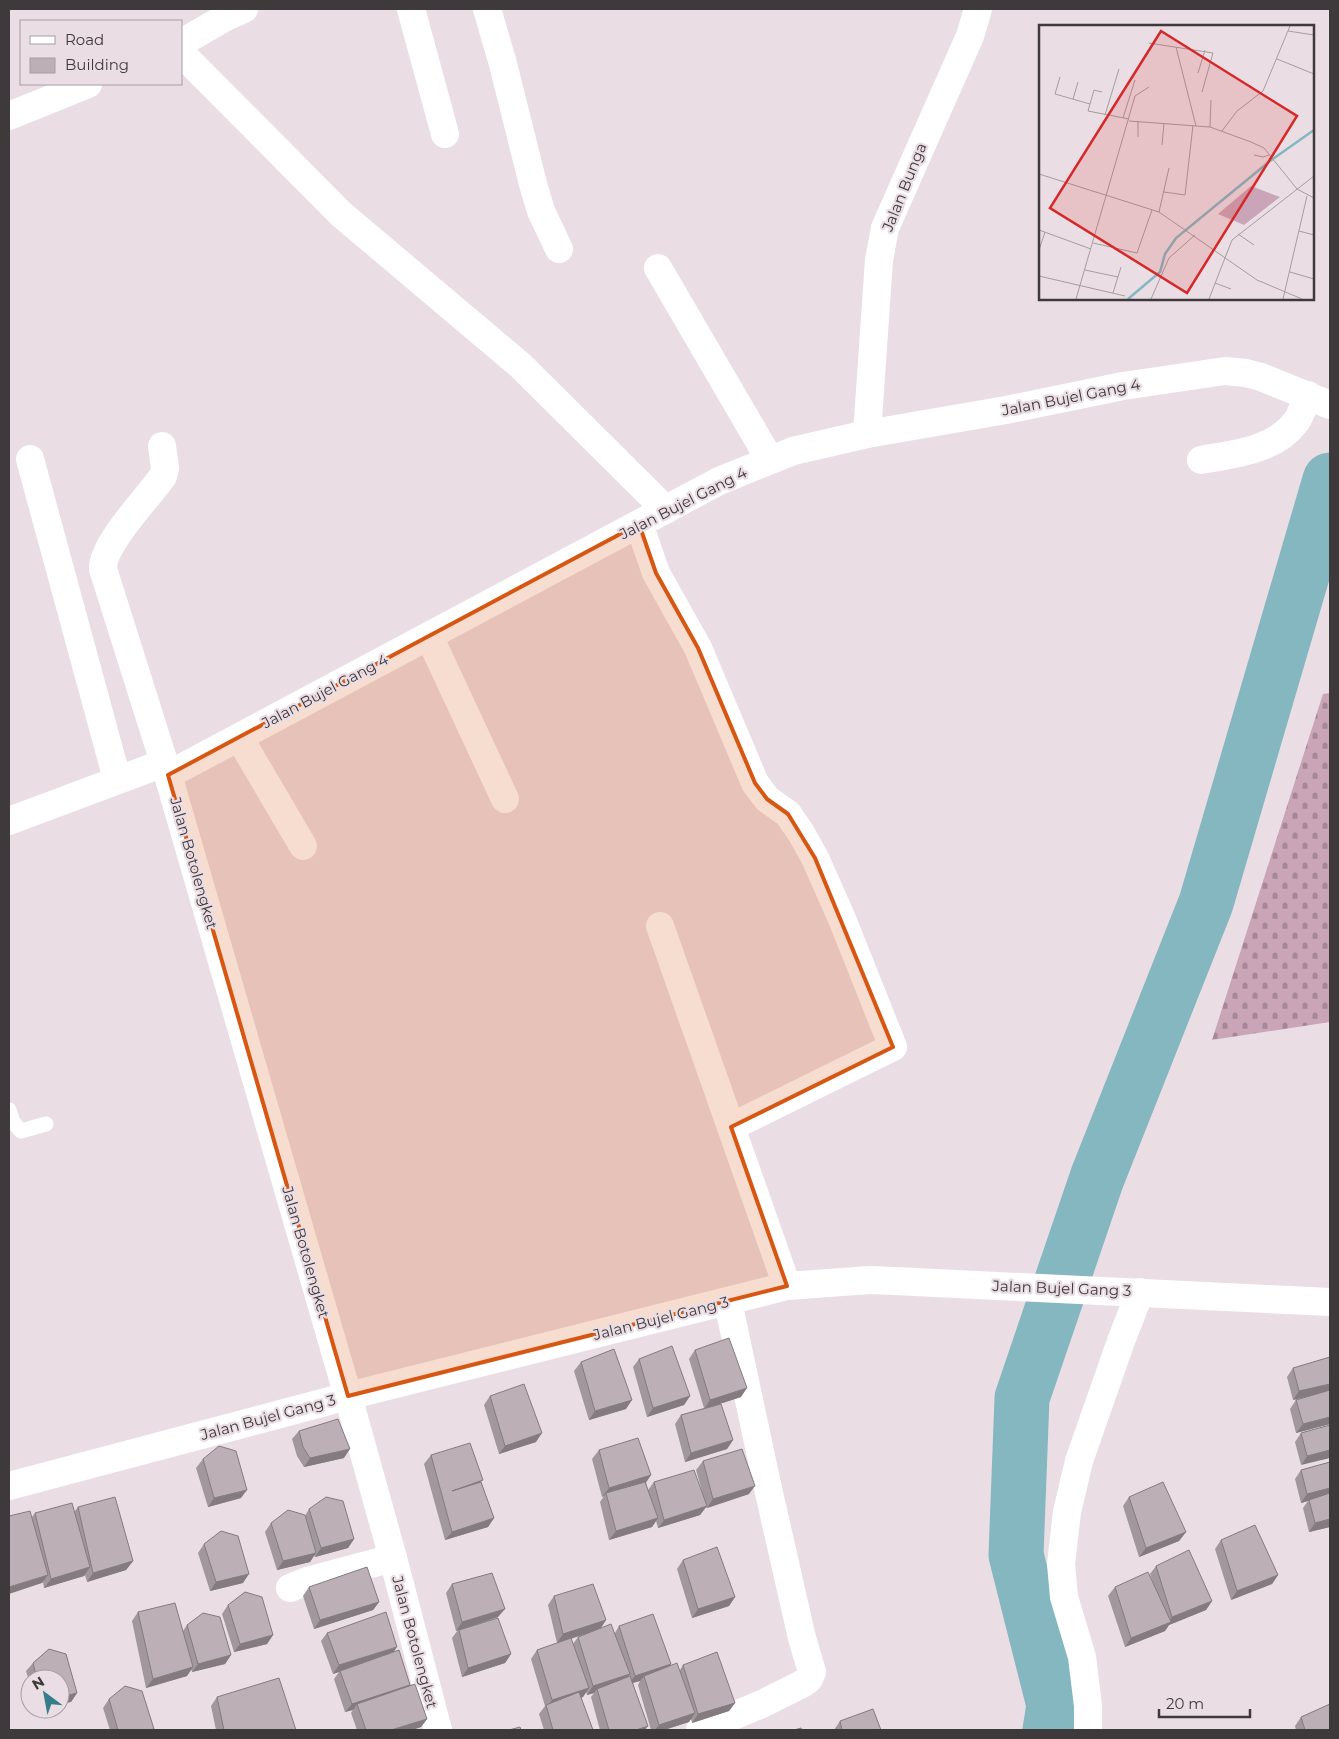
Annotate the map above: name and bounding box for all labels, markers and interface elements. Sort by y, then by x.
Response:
legend [20,20,182,85]
inset map [1039,25,1314,300]
text: Road [65,30,104,49]
text: Building [65,55,129,74]
street label: Jalan Bunga [877,140,930,235]
street label: Jalan Bujel Gang 4 [999,374,1142,420]
street label: Jalan Bujel Gang 4 [615,463,750,544]
street label: Jalan Bujel Gang 4 [258,650,392,733]
street label: Jalan Botolengket [166,794,222,931]
street label: Jalan Botolengket [278,1183,334,1320]
street label: Jalan Bujel Gang 3 [991,1276,1132,1300]
street label: Jalan Bujel Gang 3 [590,1292,731,1344]
street label: Jalan Bujel Gang 3 [197,1390,338,1444]
street label: Jalan Botolengket [388,1573,442,1710]
north arrow [20,1669,70,1719]
text: N [29,1672,48,1694]
scale bar [1159,1686,1250,1718]
text: 20 m [1166,1694,1204,1713]

